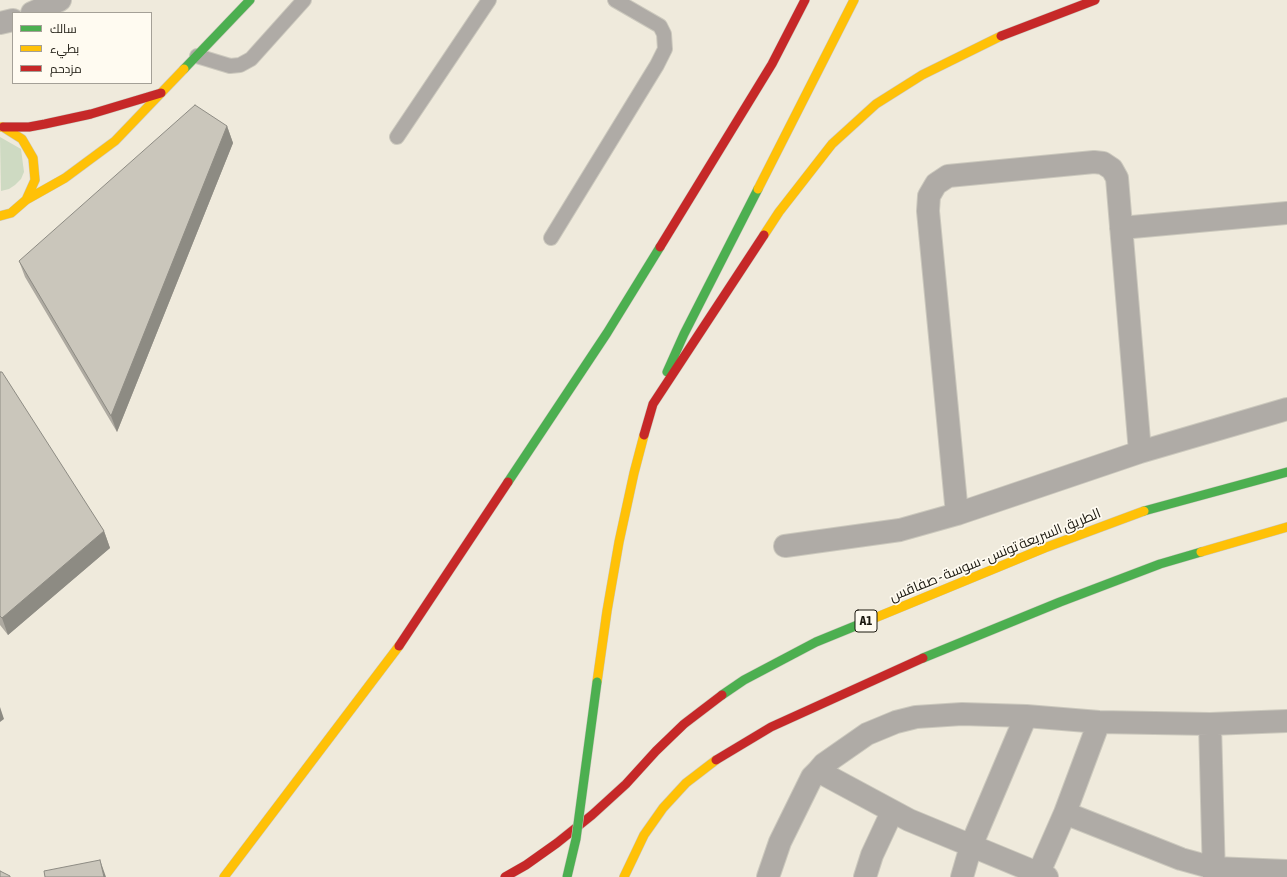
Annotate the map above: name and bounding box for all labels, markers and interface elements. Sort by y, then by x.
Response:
legend [12,12,152,84]
text: سالك [50,22,77,36]
text: بطيء [50,42,79,56]
text: مزدحم [50,62,82,76]
street label: الطريق السريعة تونس - سوسة - صفاقس [887,505,1103,605]
road number: A1 [855,610,877,632]

